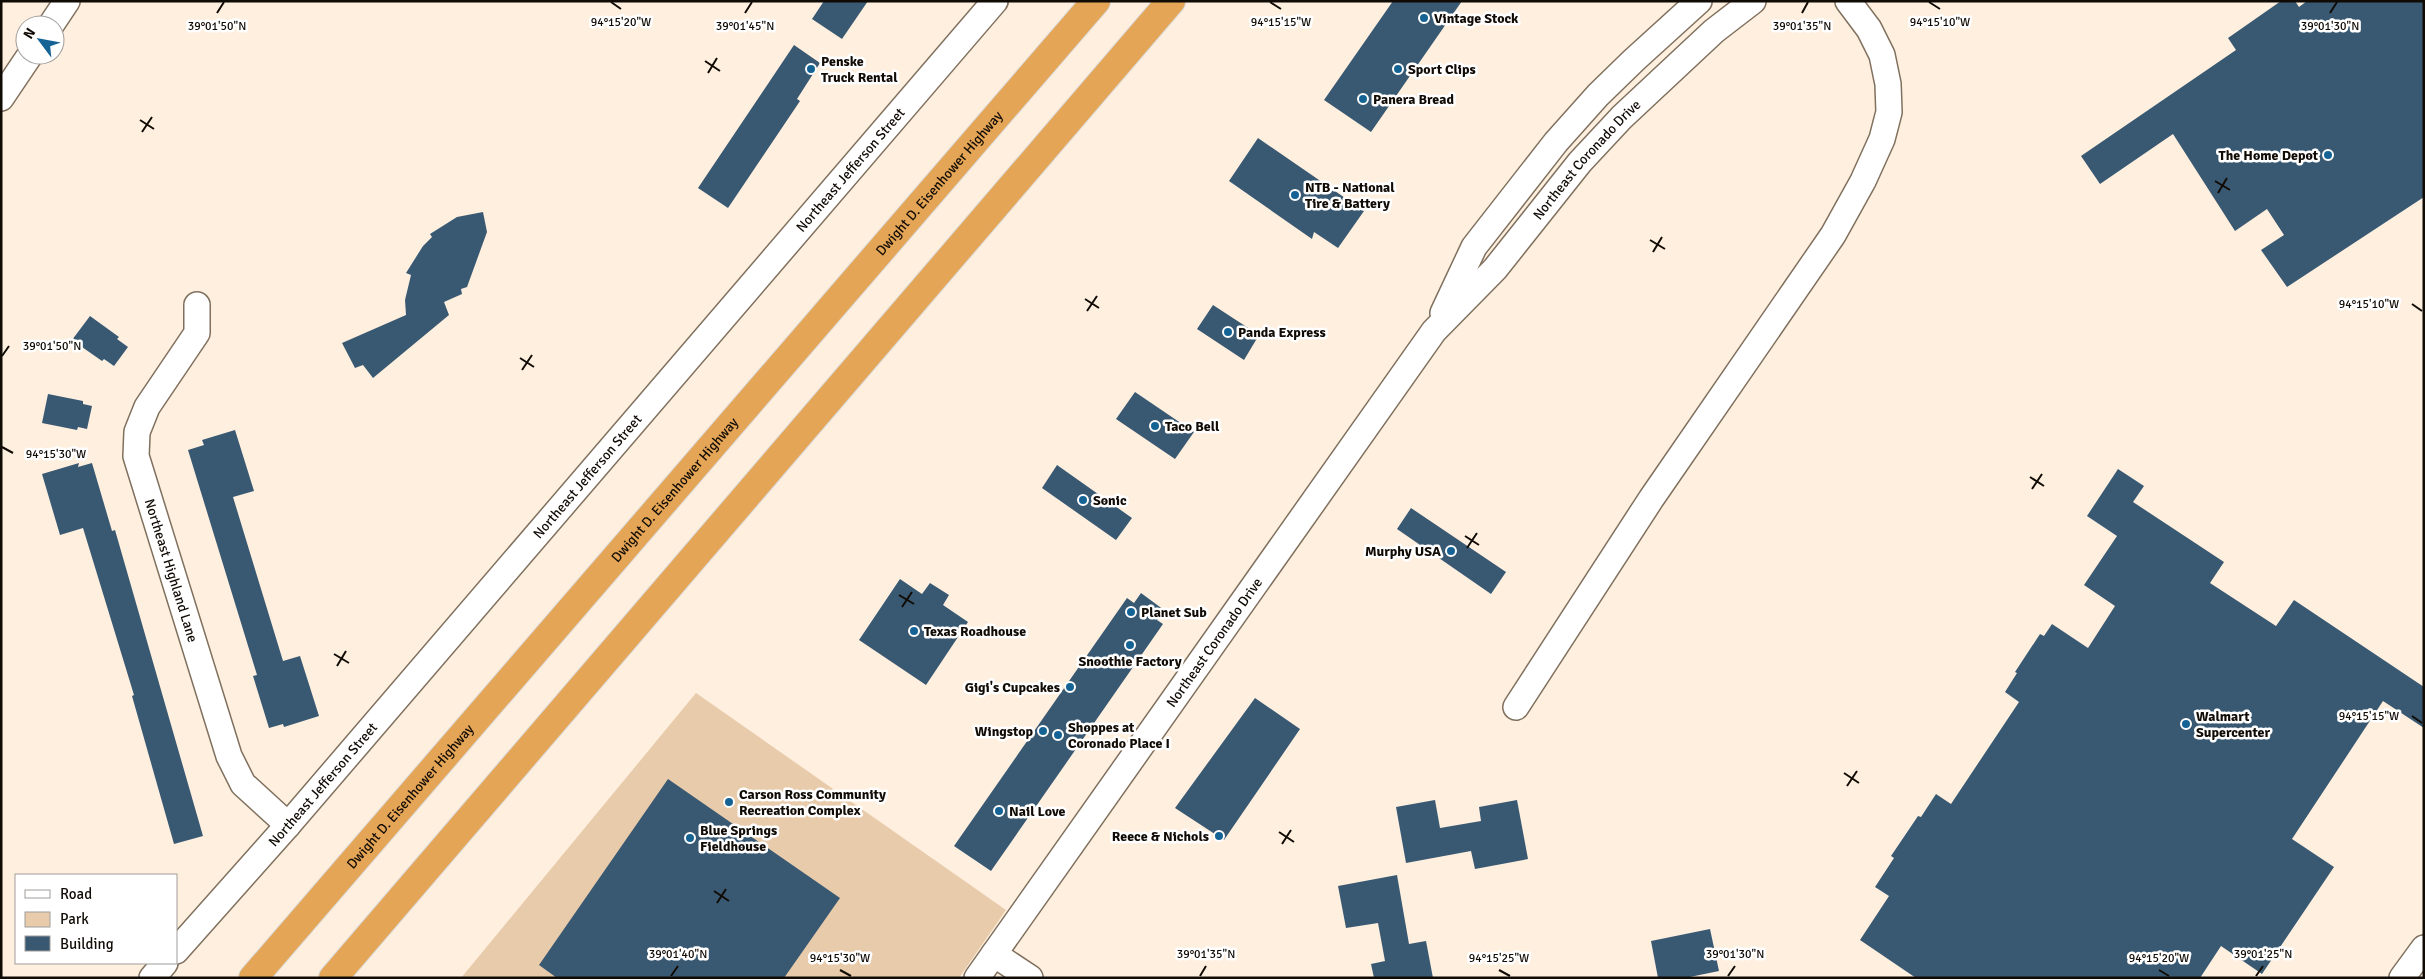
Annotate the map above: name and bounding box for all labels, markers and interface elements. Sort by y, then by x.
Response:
place label: Vintage Stock [1434,10,1519,27]
marker: Vintage Stock [1418,12,1430,24]
north arrow [15,15,65,65]
text: 94°15'20"W [591,15,651,30]
text: 94°15'15"W [1251,15,1311,30]
text: 94°15'10"W [1910,15,1970,30]
text: 39°01'50"N [188,19,246,34]
text: 39°01'45"N [716,19,774,34]
text: 39°01'35"N [1773,19,1831,34]
text: 39°01'30"N [2301,19,2359,34]
text: N [20,25,39,42]
place label: Penske Truck Rental [821,53,898,86]
place label: Sport Clips [1408,61,1476,78]
marker: Penske Truck Rental [805,63,817,75]
marker: Sport Clips [1392,63,1404,75]
place label: Panera Bread [1373,91,1454,108]
marker: Panera Bread [1357,93,1369,105]
street label: Northeast Coronado Drive [1529,96,1644,223]
street label: Northeast Jefferson Street [792,104,908,235]
street label: Dwight D. Eisenhower Highway [872,107,1006,259]
place label: The Home Depot [2219,147,2319,164]
marker: The Home Depot [2322,149,2334,161]
place label: NTB - National Tire & Battery [1305,179,1395,212]
marker: NTB - National Tire & Battery [1289,189,1301,201]
text: 94°15'10"W [2339,297,2399,312]
place label: Panda Express [1238,324,1326,341]
marker: Panda Express [1222,326,1234,338]
text: 39°01'50"N [23,339,81,354]
street label: Northeast Jefferson Street [529,411,645,542]
street label: Dwight D. Eisenhower Highway [607,413,742,566]
place label: Taco Bell [1165,418,1220,435]
marker: Taco Bell [1149,420,1161,432]
text: 94°15'30"W [26,447,86,462]
place label: Sonic [1093,492,1127,509]
marker: Sonic [1077,494,1089,506]
street label: Northeast Highland Lane [141,496,202,644]
place label: Murphy USA [1365,543,1441,560]
marker: Murphy USA [1445,545,1457,557]
street label: Northeast Coronado Drive [1163,574,1266,710]
place label: Planet Sub [1141,604,1207,621]
marker: Planet Sub [1125,606,1137,618]
place label: Texas Roadhouse [924,623,1026,640]
marker: Texas Roadhouse [908,625,920,637]
marker: Snoothie Factory [1124,639,1136,651]
place label: Snoothie Factory [1078,653,1182,670]
place label: Gigi's Cupcakes [965,679,1060,696]
marker: Gigi's Cupcakes [1064,681,1076,693]
place label: Walmart Supercenter [2196,708,2271,741]
text: 94°15'15"W [2339,709,2399,724]
marker: Walmart Supercenter [2180,718,2192,730]
street label: Northeast Jefferson Street [265,719,381,850]
place label: Shoppes at Coronado Place I [1068,719,1170,752]
street label: Dwight D. Eisenhower Highway [343,720,477,872]
place label: Wingstop [975,723,1033,740]
marker: Wingstop [1037,725,1049,737]
marker: Shoppes at Coronado Place I [1052,729,1064,741]
place label: Carson Ross Community Recreation Complex [739,786,886,819]
marker: Carson Ross Community Recreation Complex [723,796,735,808]
place label: Nail Love [1009,803,1066,820]
marker: Nail Love [993,805,1005,817]
place label: Blue Springs Fieldhouse [700,822,777,855]
place label: Reece & Nichols [1112,828,1209,845]
marker: Reece & Nichols [1213,830,1225,842]
marker: Blue Springs Fieldhouse [684,832,696,844]
legend [15,874,178,964]
text: Road [60,885,92,903]
text: Park [60,910,89,928]
text: Building [60,935,114,953]
text: 39°01'40"N [649,947,707,962]
text: 39°01'35"N [1177,947,1235,962]
text: 39°01'30"N [1706,947,1764,962]
text: 39°01'25"N [2234,947,2292,962]
text: 94°15'30"W [810,951,870,966]
text: 94°15'25"W [1469,951,1529,966]
text: 94°15'20"W [2129,951,2189,966]

